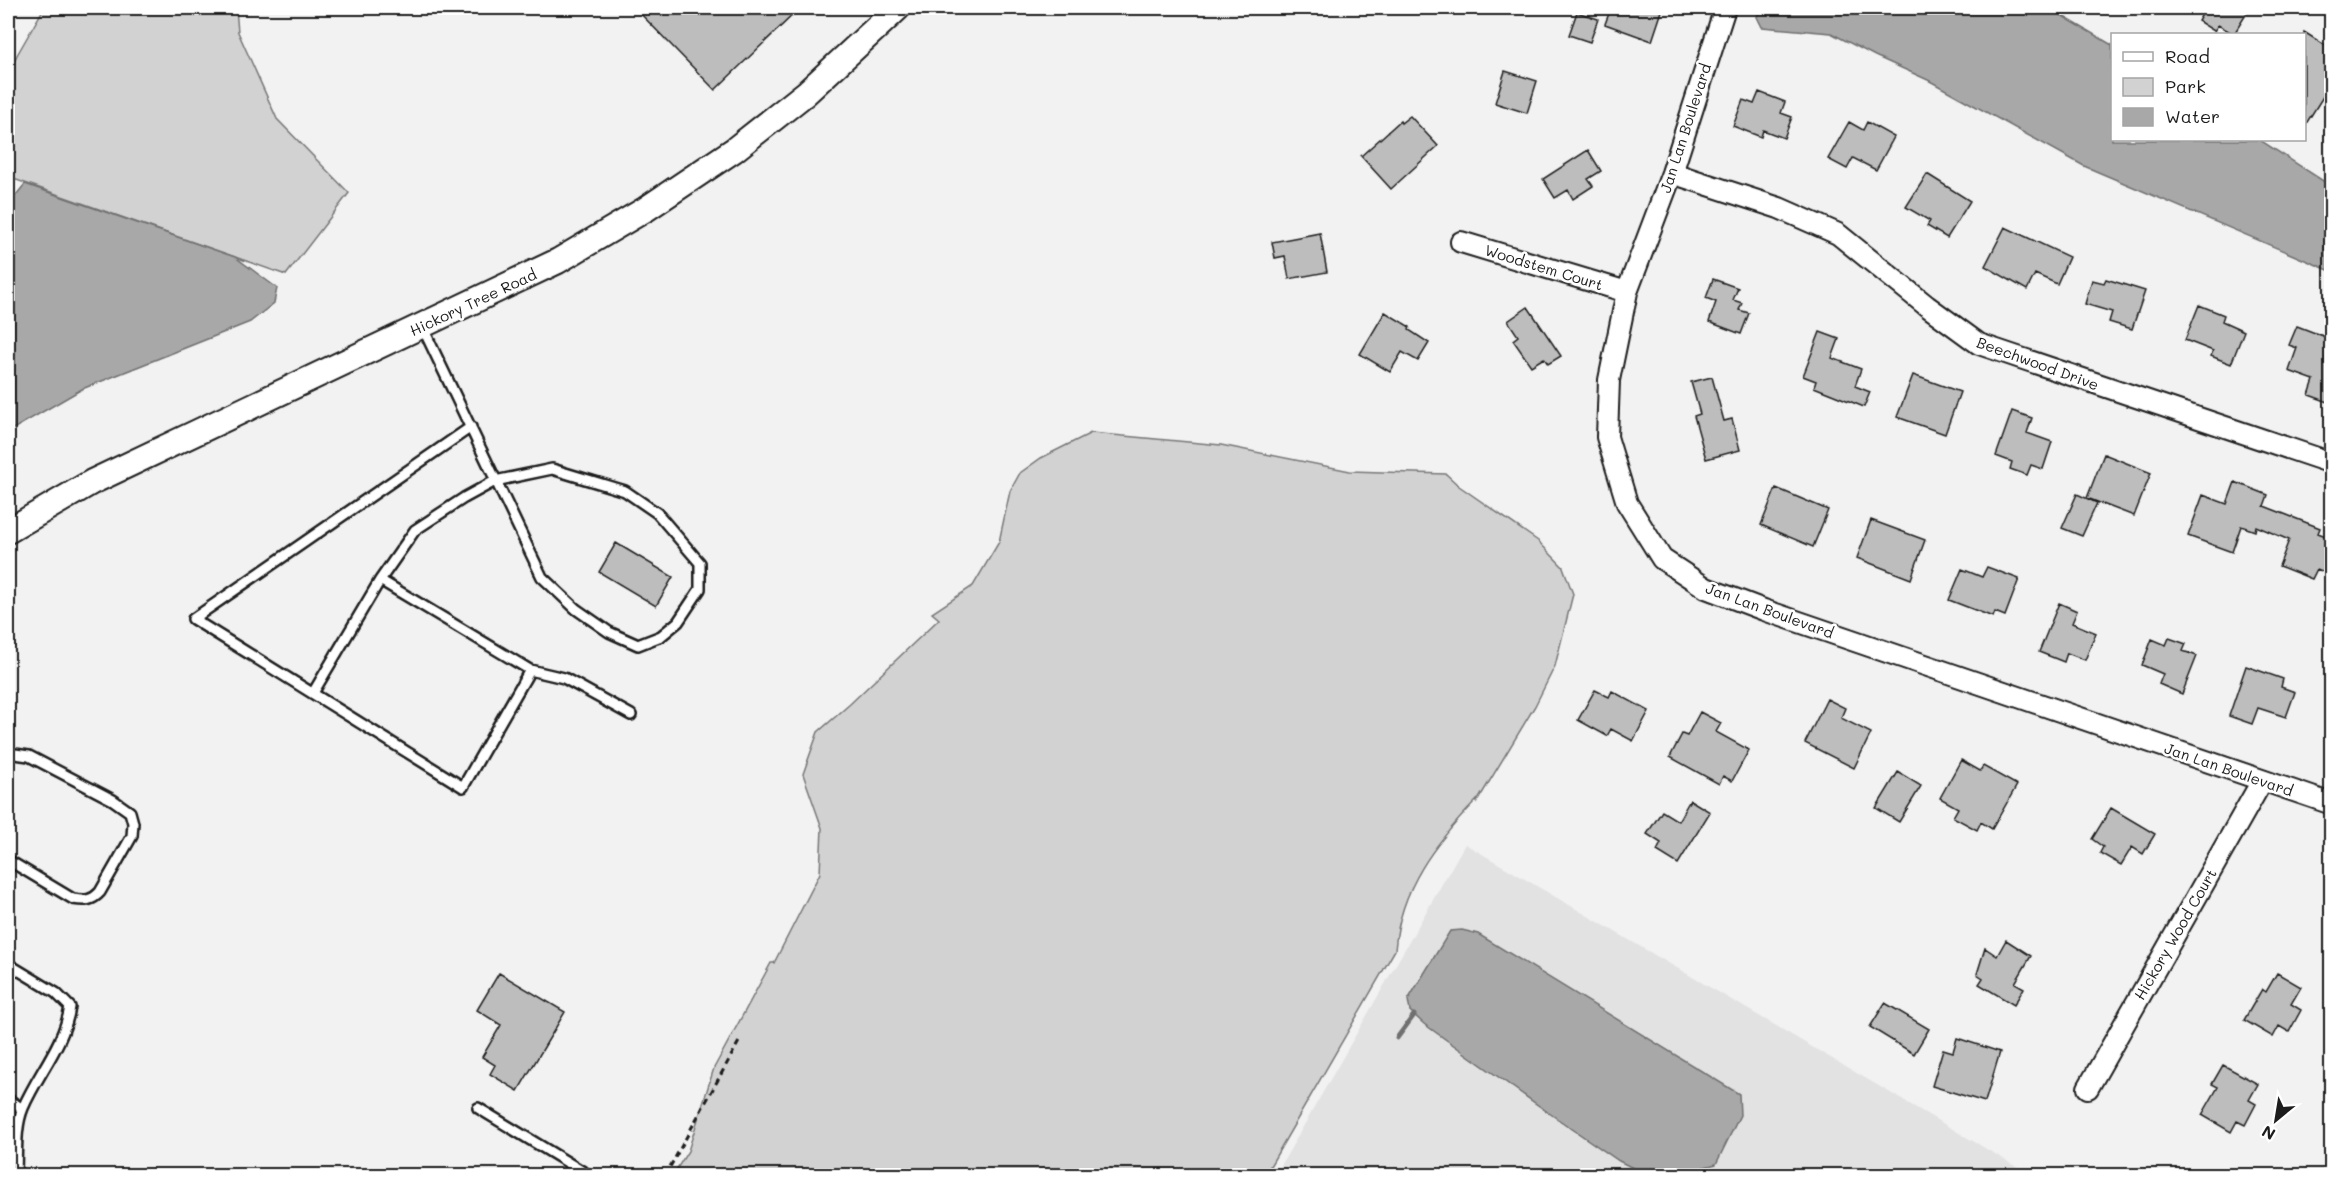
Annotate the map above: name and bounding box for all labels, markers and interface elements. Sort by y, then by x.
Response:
legend [2111,33,2306,141]
text: Road [2165,44,2210,68]
street label: Jan Lan Boulevard [1655,61,1715,195]
text: Park [2165,74,2206,98]
text: Water [2165,104,2220,128]
street label: Woodstem Court [1483,240,1605,294]
street label: Hickory Tree Road [406,264,540,340]
street label: Beechwood Drive [1974,332,2102,394]
street label: Jan Lan Boulevard [1703,578,1837,642]
street label: Jan Lan Boulevard [2162,738,2296,800]
street label: Hickory Wood Court [2129,865,2221,1003]
north arrow [2246,1090,2306,1150]
text: N [2258,1121,2279,1146]

